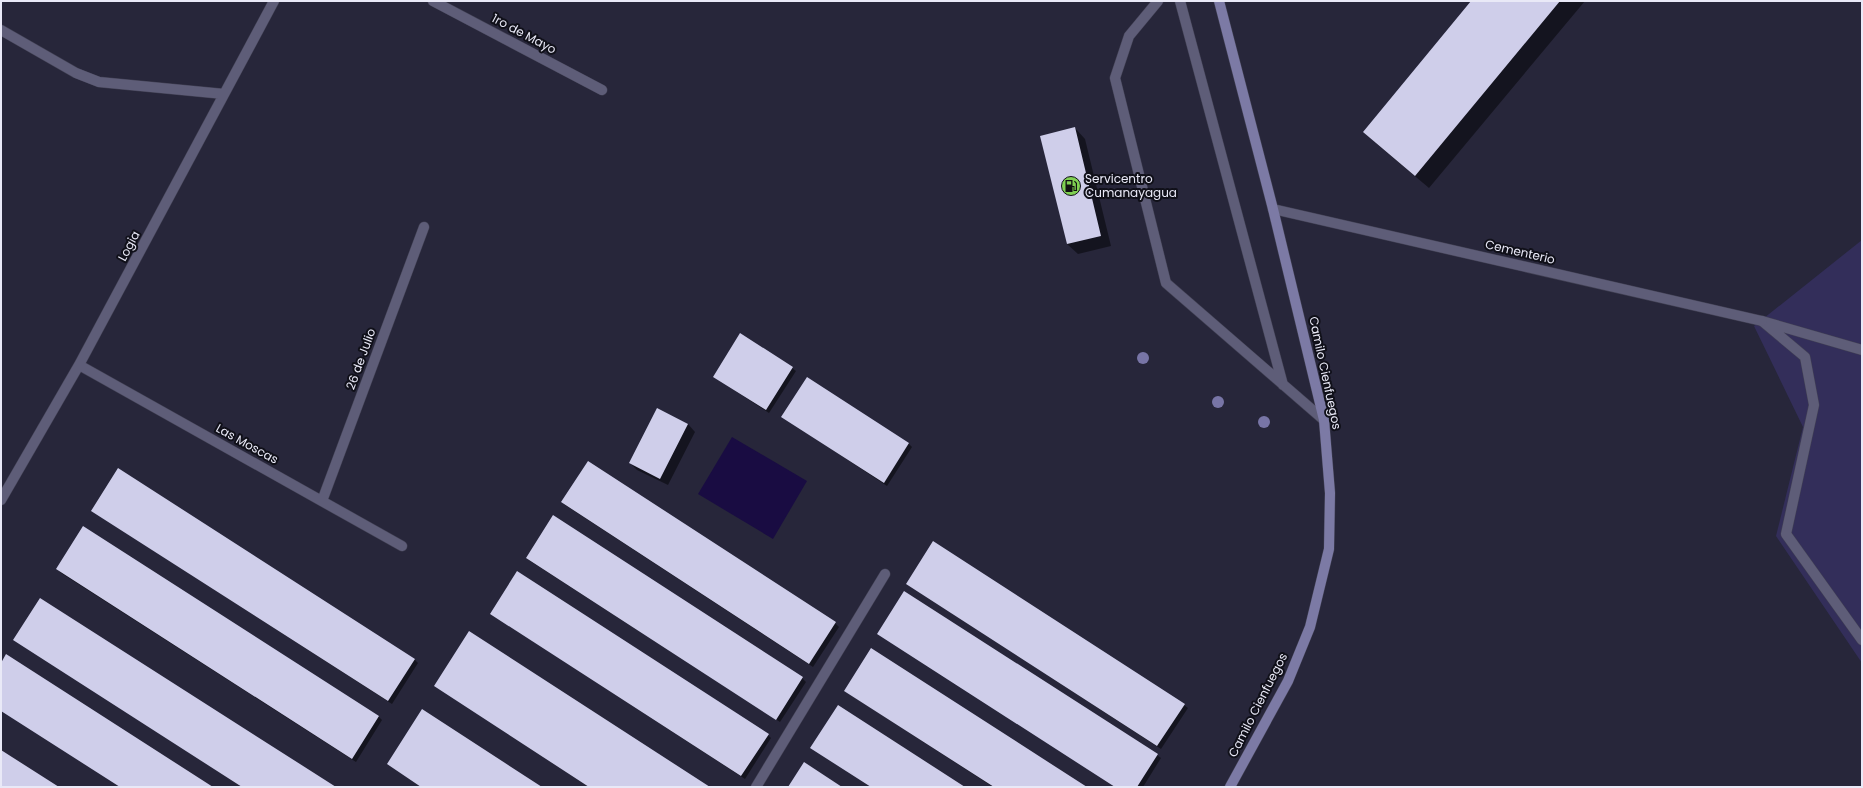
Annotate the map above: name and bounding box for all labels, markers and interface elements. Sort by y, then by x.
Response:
street label: 1ro de Mayo [489,9,560,58]
place label: Servicentro Cumanayagua [1085,170,1177,201]
fuel station icon: Servicentro Cumanayagua [1060,175,1082,197]
street label: Logia [114,228,144,264]
street label: Cementerio [1484,235,1557,268]
street label: Camilo Cienfuegos [1305,315,1346,431]
street label: 26 de Julio [342,326,380,392]
street label: Las Moscas [213,419,281,468]
street label: Camilo Cienfuegos [1224,650,1291,760]

